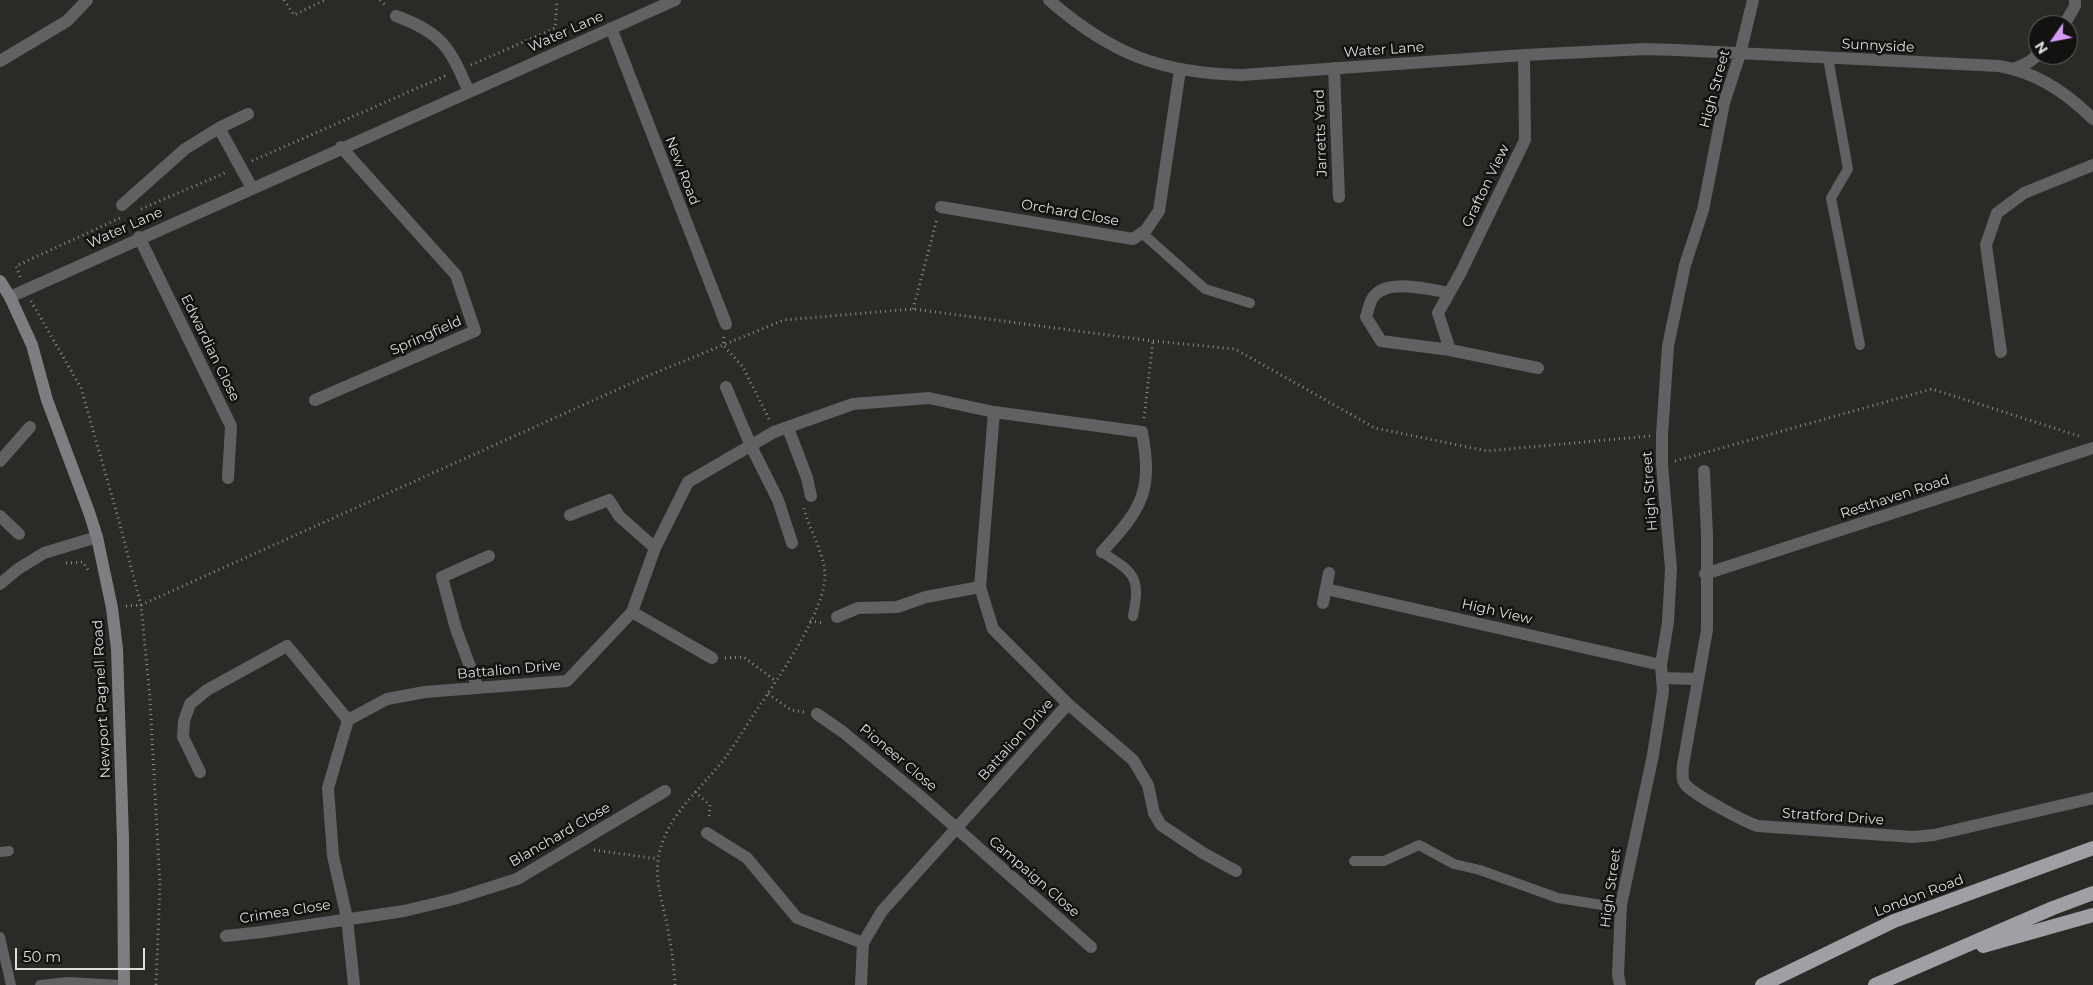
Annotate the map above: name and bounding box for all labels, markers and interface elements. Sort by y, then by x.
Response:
street label: Water Lane [526,8,606,56]
north arrow [2028,15,2078,65]
street label: Sunnyside [1841,36,1915,56]
text: N [2031,38,2052,57]
street label: Water Lane [1343,39,1425,61]
street label: High Street [1697,48,1733,130]
street label: Jarretts Yard [1311,89,1331,177]
street label: New Road [661,134,703,208]
street label: Grafton View [1459,142,1513,230]
street label: Orchard Close [1020,196,1120,230]
street label: Water Lane [85,204,165,252]
street label: Edwardian Close [177,292,243,404]
street label: Springfield [388,313,464,359]
street label: High Street [1639,450,1661,532]
street label: Resthaven Road [1838,471,1952,523]
street label: High View [1460,596,1534,628]
street label: Newport Pagnell Road [89,619,115,779]
street label: Battalion Drive [456,657,562,683]
street label: Battalion Drive [975,696,1057,784]
street label: Pioneer Close [856,721,940,795]
street label: Blanchard Close [506,799,614,871]
street label: Stratford Drive [1782,805,1884,829]
street label: Campaign Close [985,833,1083,921]
street label: High Street [1597,847,1625,929]
street label: London Road [1872,871,1966,921]
street label: Crimea Close [238,897,332,927]
scale bar [18,938,148,970]
text: 50 m [23,947,61,966]

